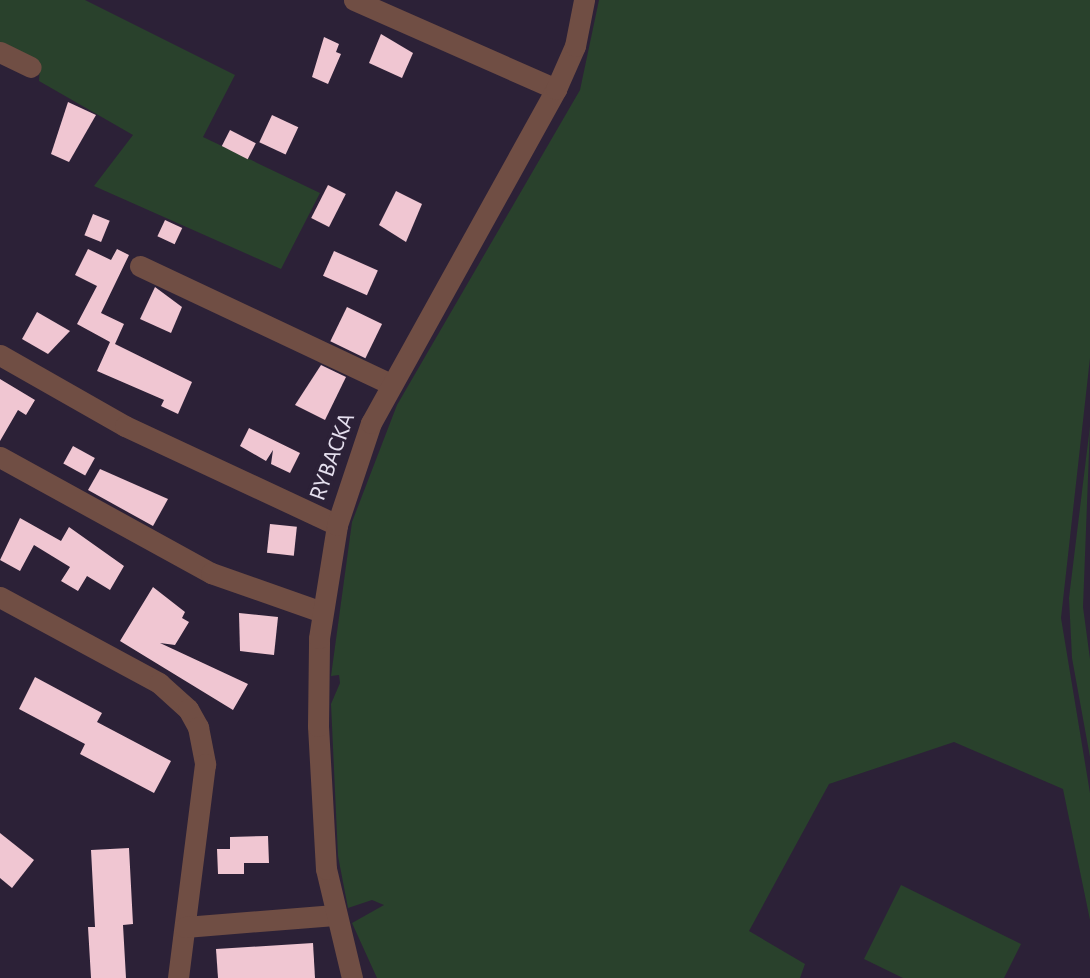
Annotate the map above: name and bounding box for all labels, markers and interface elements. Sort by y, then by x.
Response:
street label: RYBACKA [304,409,362,505]

